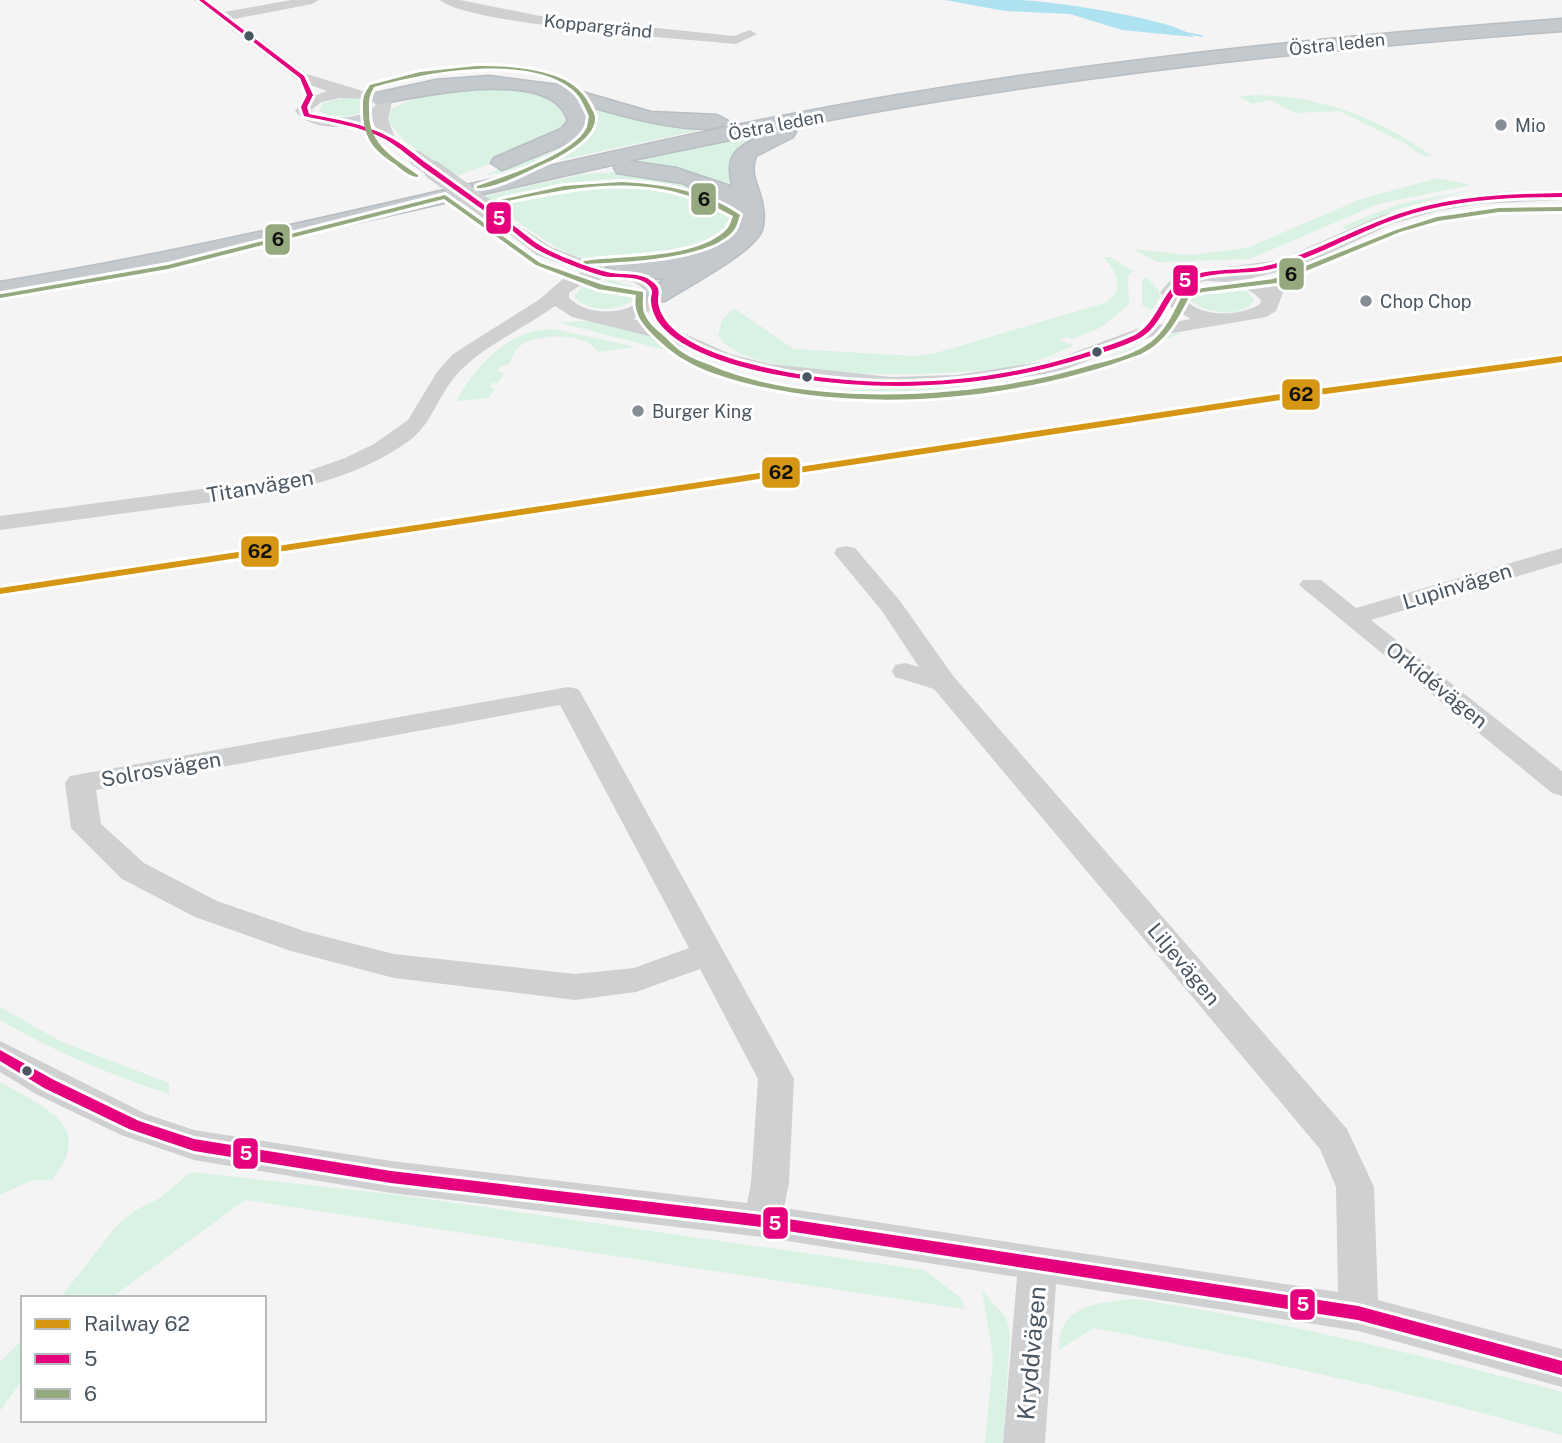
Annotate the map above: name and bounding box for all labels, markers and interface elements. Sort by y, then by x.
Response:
street label: Koppargränd [543,10,653,42]
street label: Östra leden [1288,28,1386,59]
unlabelled marker [242,29,256,43]
street label: Östra leden [726,104,825,145]
place label: Mio [1515,115,1546,136]
marker: Mio [1493,117,1509,133]
line badge: 6 [690,182,717,216]
text: 6 [698,188,710,210]
line badge: 5 [485,201,512,235]
text: 5 [493,207,505,229]
line badge: 6 [264,223,291,256]
text: 6 [272,228,284,250]
line badge: 6 [1278,257,1305,291]
text: 6 [1285,263,1297,285]
line badge: 5 [1172,264,1199,297]
text: 5 [1179,269,1191,291]
place label: Chop Chop [1380,291,1472,312]
marker: Chop Chop [1358,293,1374,309]
unlabelled marker [1090,345,1104,359]
unlabelled marker [800,370,814,384]
line badge: 62 [1281,378,1321,411]
text: 62 [1289,383,1313,405]
place label: Burger King [652,401,752,422]
marker: Burger King [630,403,646,419]
line badge: 62 [761,456,801,489]
text: 62 [769,461,793,483]
street label: Titanvägen [205,464,315,508]
line badge: 62 [240,535,280,568]
text: 62 [248,540,272,562]
street label: Lupinvägen [1399,558,1515,614]
street label: Orkidévägen [1381,636,1493,734]
street label: Solrosvägen [99,746,223,792]
street label: Liljevägen [1142,918,1226,1010]
unlabelled marker [20,1064,34,1078]
line badge: 5 [232,1137,259,1170]
text: 5 [240,1142,252,1164]
line badge: 5 [762,1206,789,1240]
text: 5 [769,1212,781,1234]
street label: Kryddvägen [1011,1285,1051,1421]
line badge: 5 [1289,1288,1316,1321]
text: 5 [1297,1293,1309,1315]
legend [21,1296,266,1422]
text: Railway 62 [84,1311,190,1336]
text: 5 [84,1346,97,1371]
text: 6 [84,1381,97,1406]

